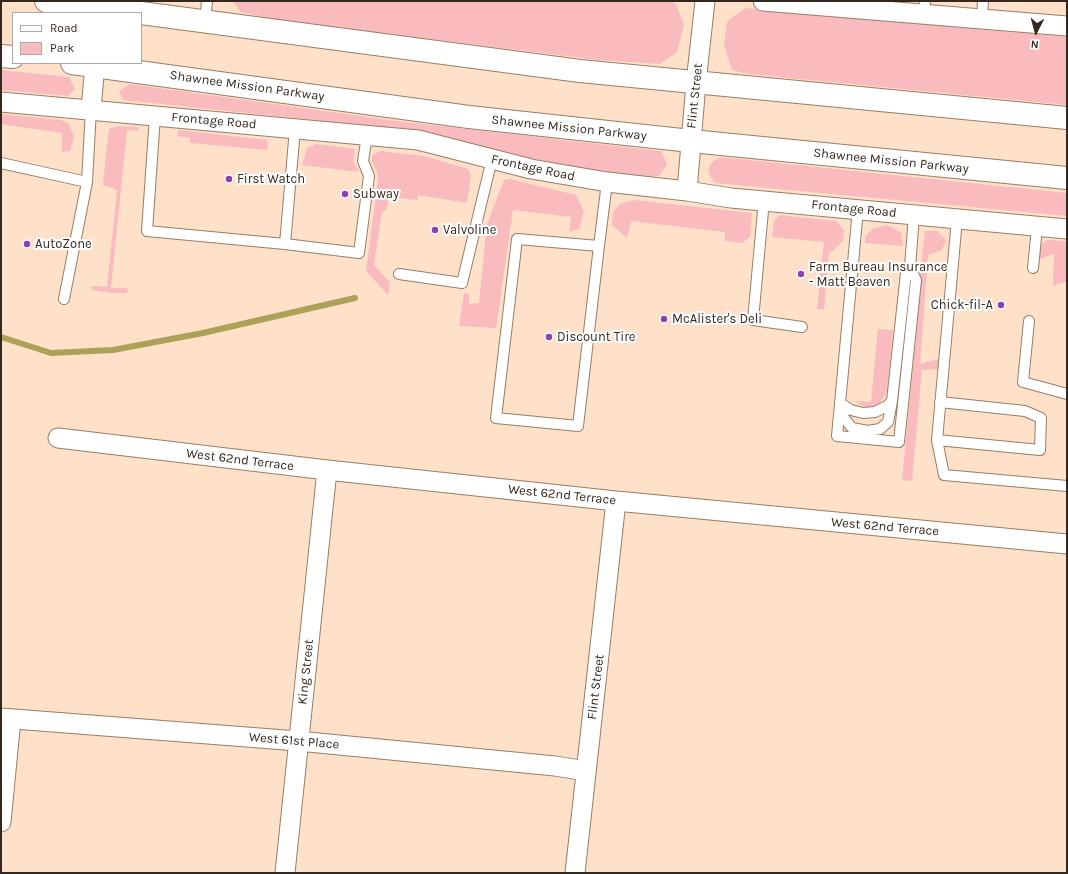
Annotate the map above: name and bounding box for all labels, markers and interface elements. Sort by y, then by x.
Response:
legend [12,12,142,64]
north arrow [1016,12,1056,52]
text: Road [50,21,78,35]
text: N [1030,38,1039,51]
text: Park [50,41,74,55]
street label: Flint Street [684,62,706,130]
street label: Shawnee Mission Parkway [169,67,325,105]
street label: Frontage Road [171,110,257,132]
street label: Shawnee Mission Parkway [491,112,647,144]
street label: Shawnee Mission Parkway [813,145,969,177]
street label: Frontage Road [490,151,576,185]
place label: First Watch [237,171,305,187]
marker: First Watch [224,174,234,184]
place label: Subway [353,186,399,202]
marker: Subway [340,189,350,199]
street label: Frontage Road [811,197,897,221]
place label: Valvoline [443,222,496,238]
marker: Valvoline [430,225,440,235]
place label: AutoZone [35,236,92,252]
marker: AutoZone [22,239,32,249]
place label: Farm Bureau Insurance - Matt Beaven [809,259,947,290]
marker: Farm Bureau Insurance - Matt Beaven [796,269,806,279]
place label: Chick-fil-A [931,297,993,313]
marker: Chick-fil-A [996,300,1006,310]
place label: McAlister's Deli [672,311,762,327]
marker: McAlister's Deli [659,314,669,324]
place label: Discount Tire [557,329,636,345]
marker: Discount Tire [544,332,554,342]
street label: West 62nd Terrace [185,446,295,474]
street label: West 62nd Terrace [507,482,617,508]
street label: West 62nd Terrace [830,515,940,539]
street label: King Street [295,639,317,705]
street label: Flint Street [584,653,608,721]
street label: West 61st Place [248,729,340,753]

